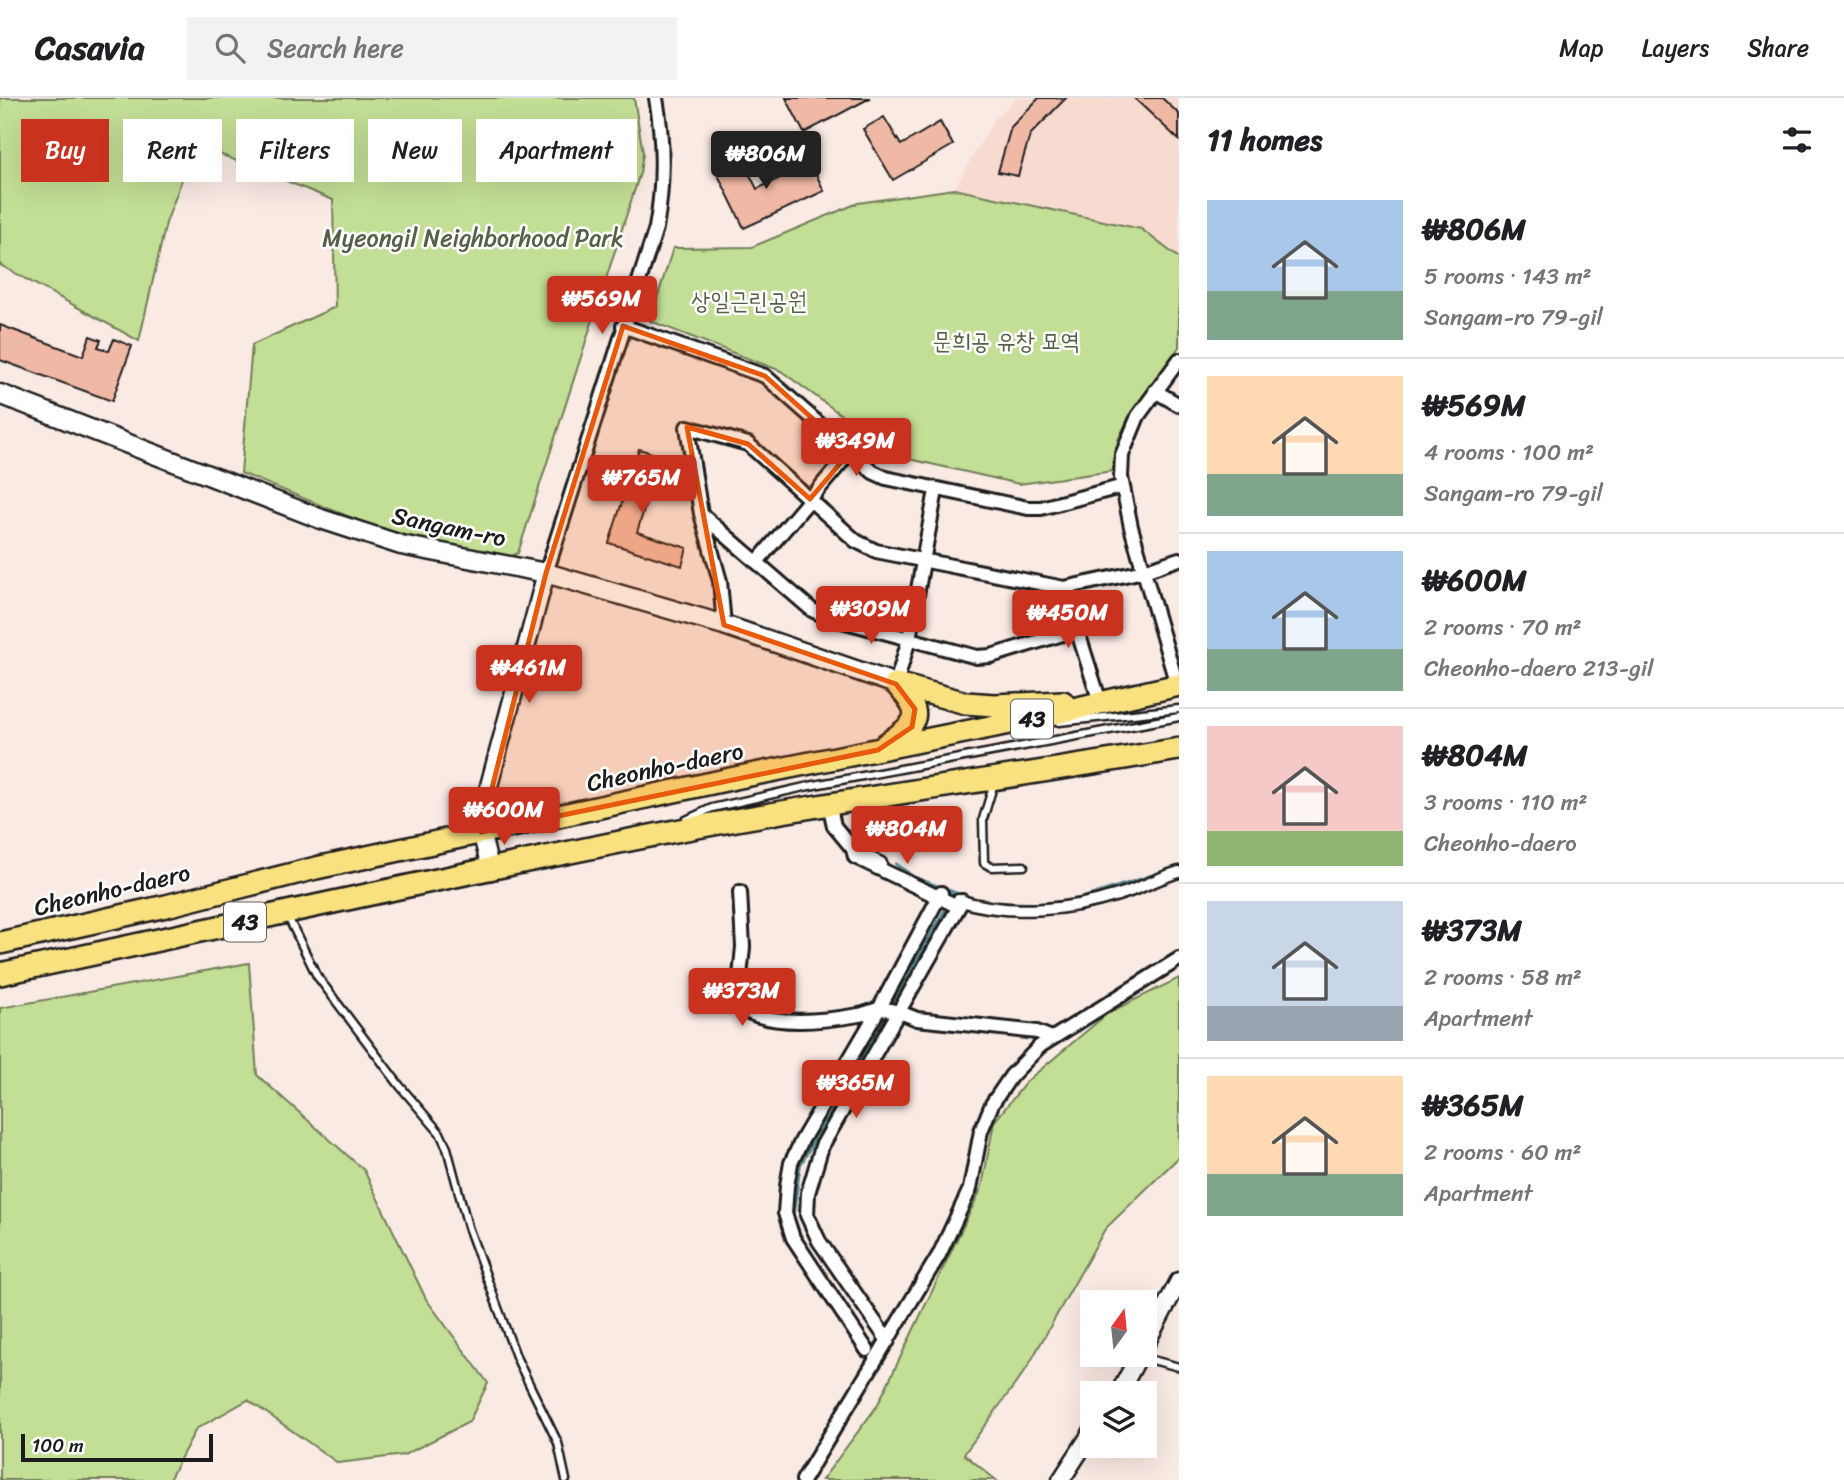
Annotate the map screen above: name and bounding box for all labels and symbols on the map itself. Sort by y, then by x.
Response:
pin: ₩806M [717,132,815,191]
park label: Myeongil Neighborhood Park [322,217,624,259]
pin: ₩569M [553,276,651,336]
park label: 상일근린공원 [691,280,807,322]
park label: 문희공 유창 묘역 [932,320,1080,362]
pin: ₩349M [807,418,905,478]
pin: ₩765M [593,456,691,515]
street label: Sangam-ro [388,494,510,560]
pin: ₩309M [822,587,920,646]
pin: ₩450M [1019,590,1117,650]
pin: ₩461M [480,646,578,705]
road number: 43 [1011,699,1053,738]
street label: Cheonho-daero [583,730,747,804]
pin: ₩600M [455,788,553,847]
pin: ₩804M [858,806,956,866]
street label: Cheonho-daero [30,852,194,928]
road number: 43 [224,902,266,942]
pin: ₩373M [693,968,791,1028]
pin: ₩365M [807,1060,905,1120]
north arrow [1080,1290,1157,1367]
scale bar [21,1431,214,1463]

